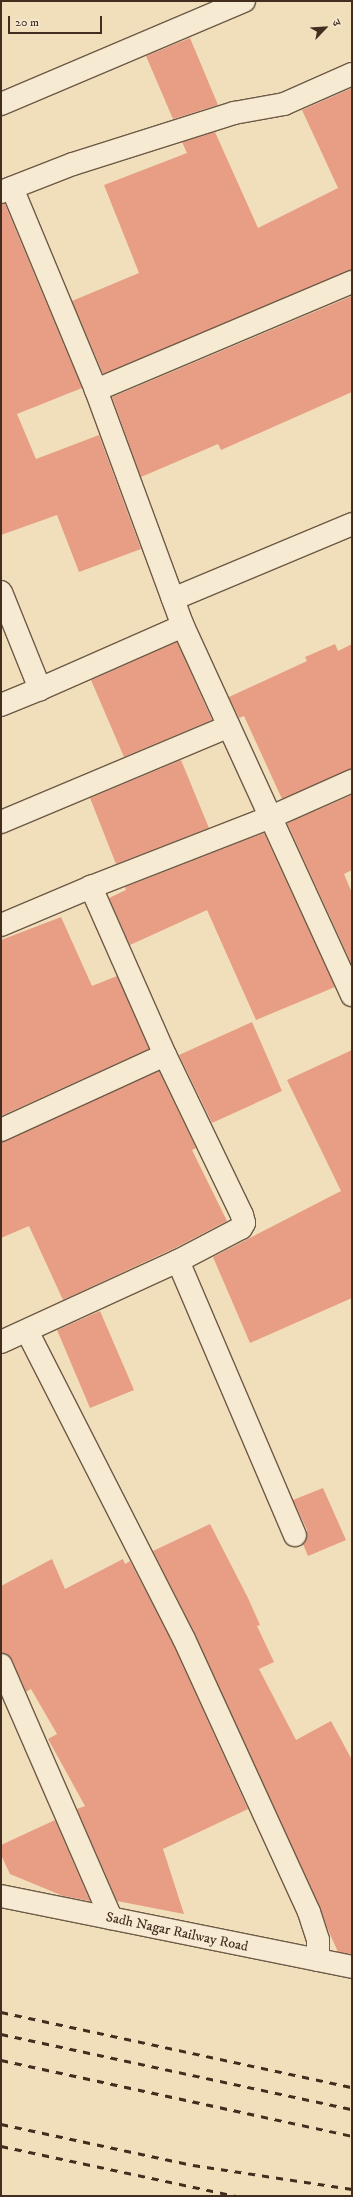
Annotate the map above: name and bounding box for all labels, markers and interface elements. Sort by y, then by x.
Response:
scale bar [10,8,104,34]
north arrow [305,8,345,48]
text: 20 m [15,15,39,30]
text: उ [328,17,343,28]
street label: Sadh Nagar Railway Road [104,1909,250,1955]

